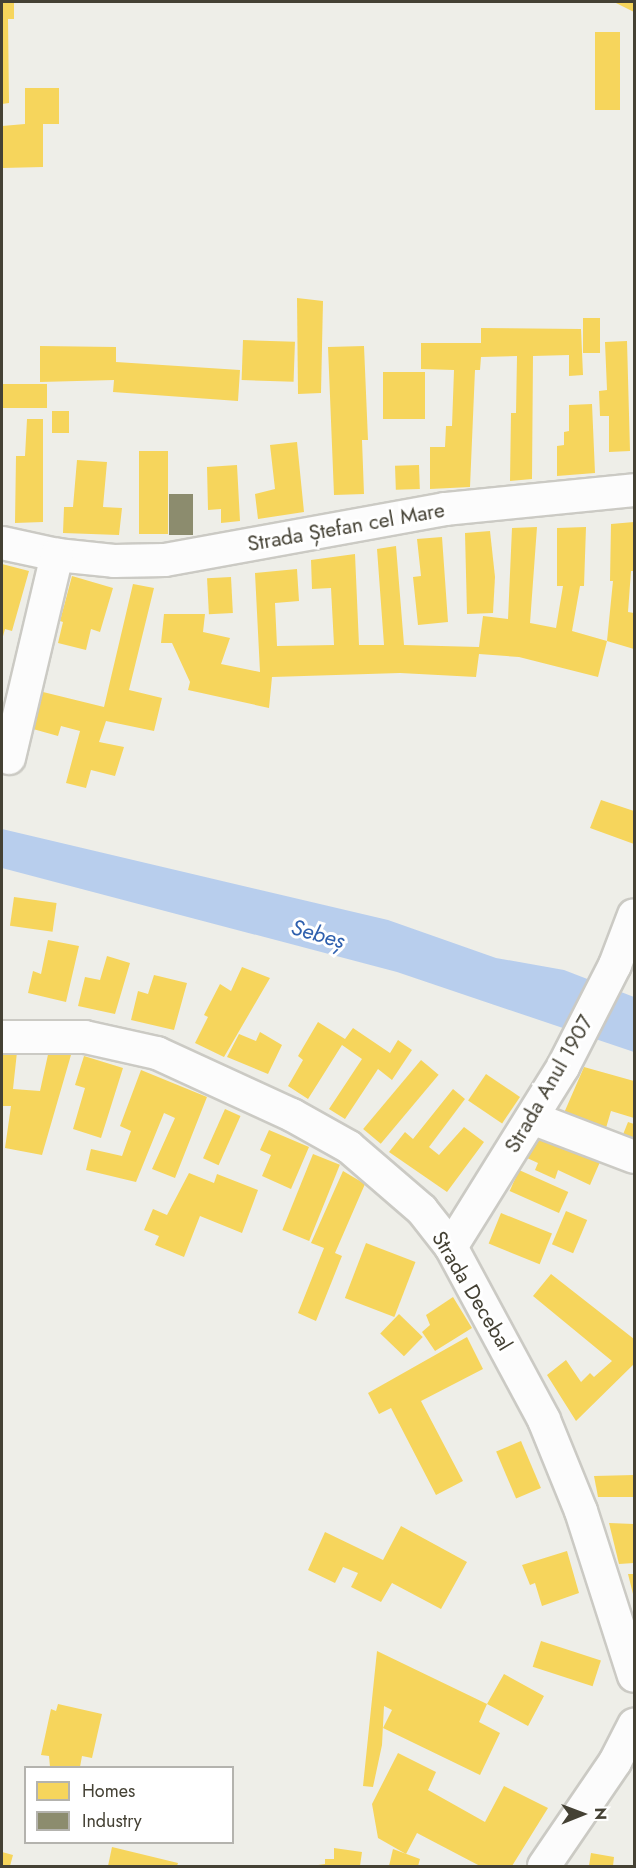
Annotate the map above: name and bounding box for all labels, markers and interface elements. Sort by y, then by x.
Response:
street label: Strada Ștefan cel Mare [245,497,447,557]
water label: Sebeș [288,914,348,954]
street label: Strada Anul 1907 [499,1011,599,1157]
street label: Strada Decebal [426,1227,518,1355]
legend [24,1766,234,1844]
text: Homes [82,1778,135,1804]
north arrow [552,1784,612,1844]
text: N [589,1807,612,1820]
text: Industry [82,1808,142,1834]

